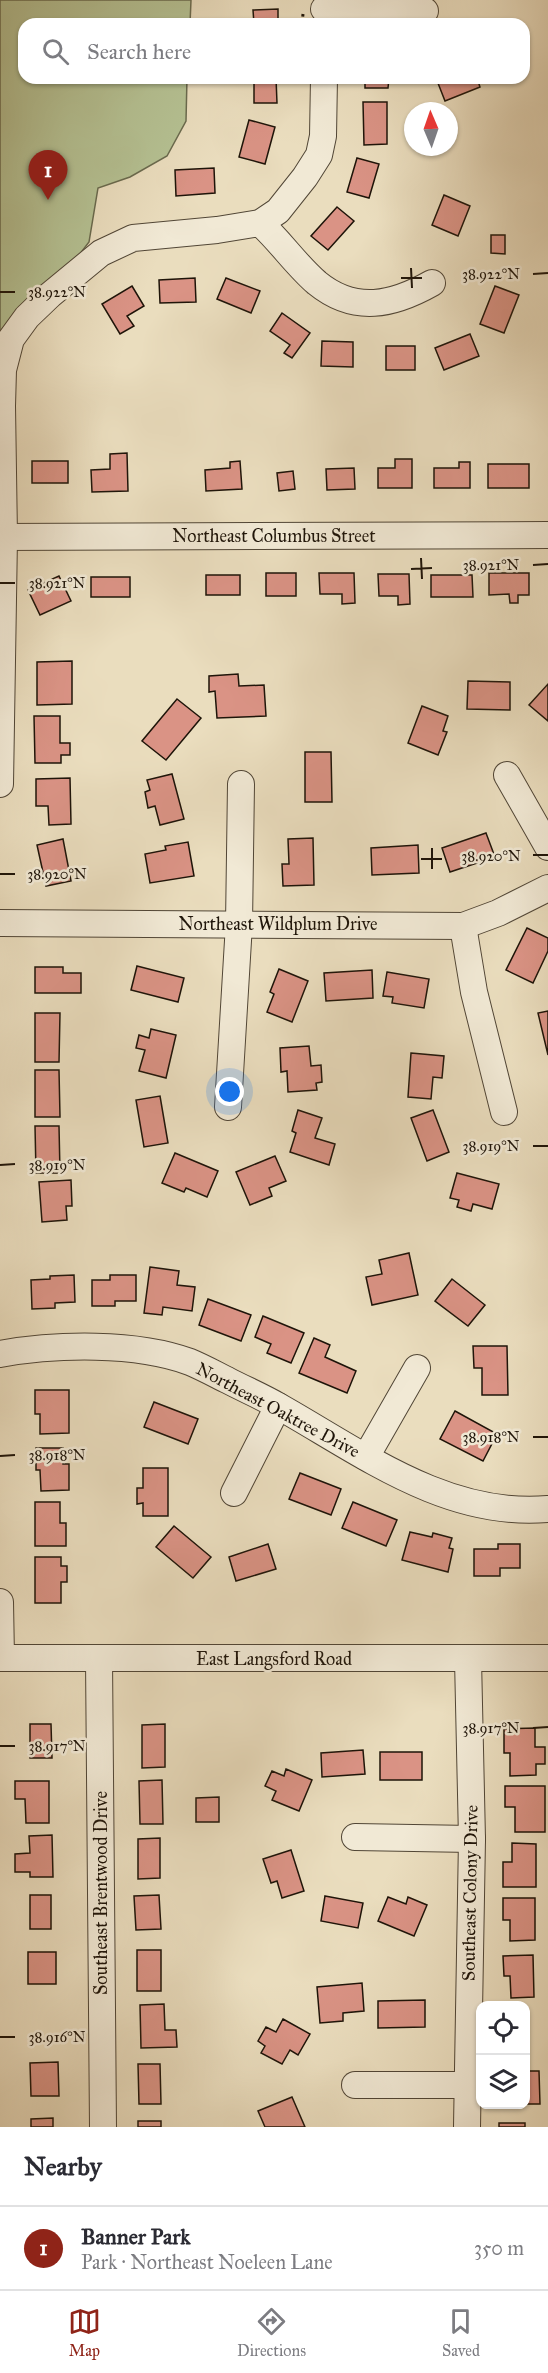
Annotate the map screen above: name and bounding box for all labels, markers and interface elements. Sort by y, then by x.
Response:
search box [18,18,530,84]
icon: search [39,35,72,68]
text: Search here [87,38,191,65]
north arrow [404,102,458,156]
pin: 1 [28,150,68,200]
text: 38.922°N [462,265,520,283]
text: 38.922°N [28,283,86,301]
street label: Northeast Columbus Street [172,525,376,547]
text: 38.921°N [463,556,520,574]
text: 38.921°N [29,574,86,592]
text: 38.920°N [461,847,521,865]
text: 38.920°N [27,865,87,883]
street label: Northeast Wildplum Drive [179,913,377,935]
your location [215,1077,244,1106]
text: 38.919°N [462,1137,520,1155]
text: 38.919°N [28,1156,86,1174]
street label: Northeast Oaktree Drive [192,1358,364,1462]
text: 38.918°N [462,1428,520,1446]
text: 38.918°N [28,1446,86,1464]
street label: East Langsford Road [196,1648,352,1671]
text: 38.917°N [462,1719,520,1737]
text: 38.917°N [28,1737,86,1755]
street label: Southeast Brentwood Drive [90,1791,112,1995]
street label: Southeast Colony Drive [457,1805,483,1981]
map controls [476,2001,530,2109]
button: locate [476,2001,530,2055]
text: 38.916°N [29,2028,86,2046]
button: layers [476,2055,530,2109]
text: Nearby [24,2150,102,2182]
text: Banner Park [81,2223,191,2250]
text: 1 [40,2236,47,2260]
text: 350 m [474,2236,524,2260]
text: Park · Northeast Noeleen Lane [81,2250,333,2274]
tab: Map [68,2305,101,2360]
tab: Directions [237,2305,306,2360]
tab: Saved [442,2305,480,2360]

